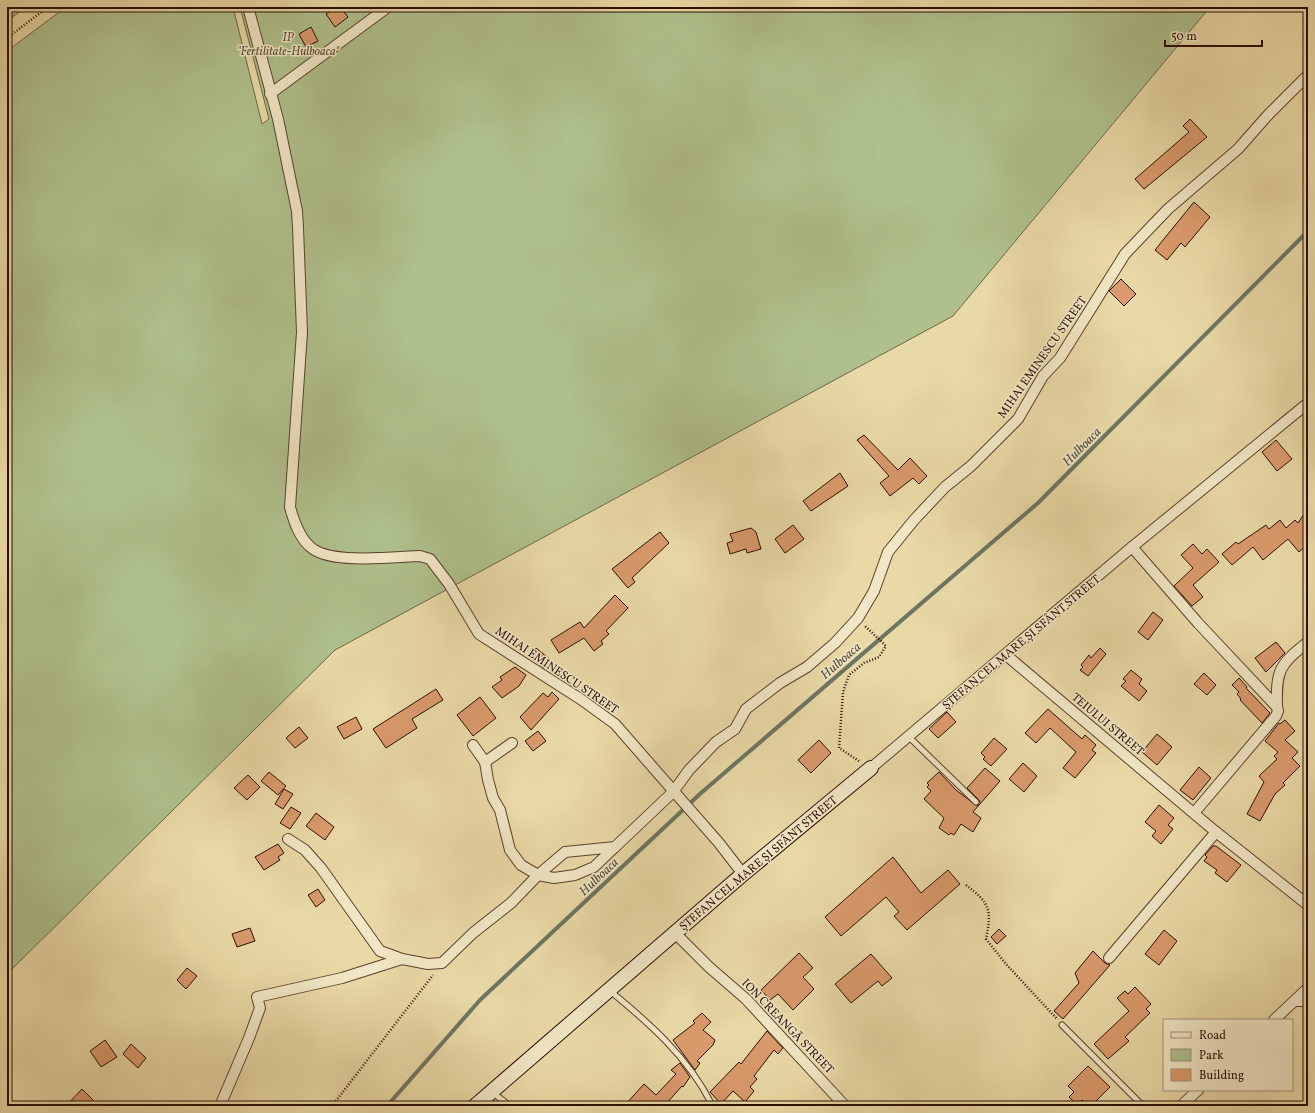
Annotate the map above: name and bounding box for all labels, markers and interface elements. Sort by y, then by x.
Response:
scale bar [1165,22,1262,48]
text: 50 m [1171,29,1197,45]
park label: IP "Fertilitate-Hulboaca" [237,30,340,60]
street label: MIHAI EMINESCU STREET [995,293,1091,422]
water label: Hulboaca [1059,424,1106,471]
street label: ȘTEFAN CEL MARE ȘI SFÂNT STREET [938,571,1104,714]
street label: MIHAI EMINESCU STREET [492,624,621,718]
water label: Hulboaca [817,639,865,684]
street label: TEIULUI STREET [1068,690,1147,760]
street label: ȘTEFAN CEL MARE ȘI SFÂNT STREET [675,792,841,935]
water label: Hulboaca [576,854,623,901]
street label: ION CREANGĂ STREET [738,976,837,1078]
legend [1163,1019,1293,1091]
text: Road [1199,1028,1226,1044]
text: Park [1199,1048,1224,1064]
text: Building [1199,1068,1244,1084]

